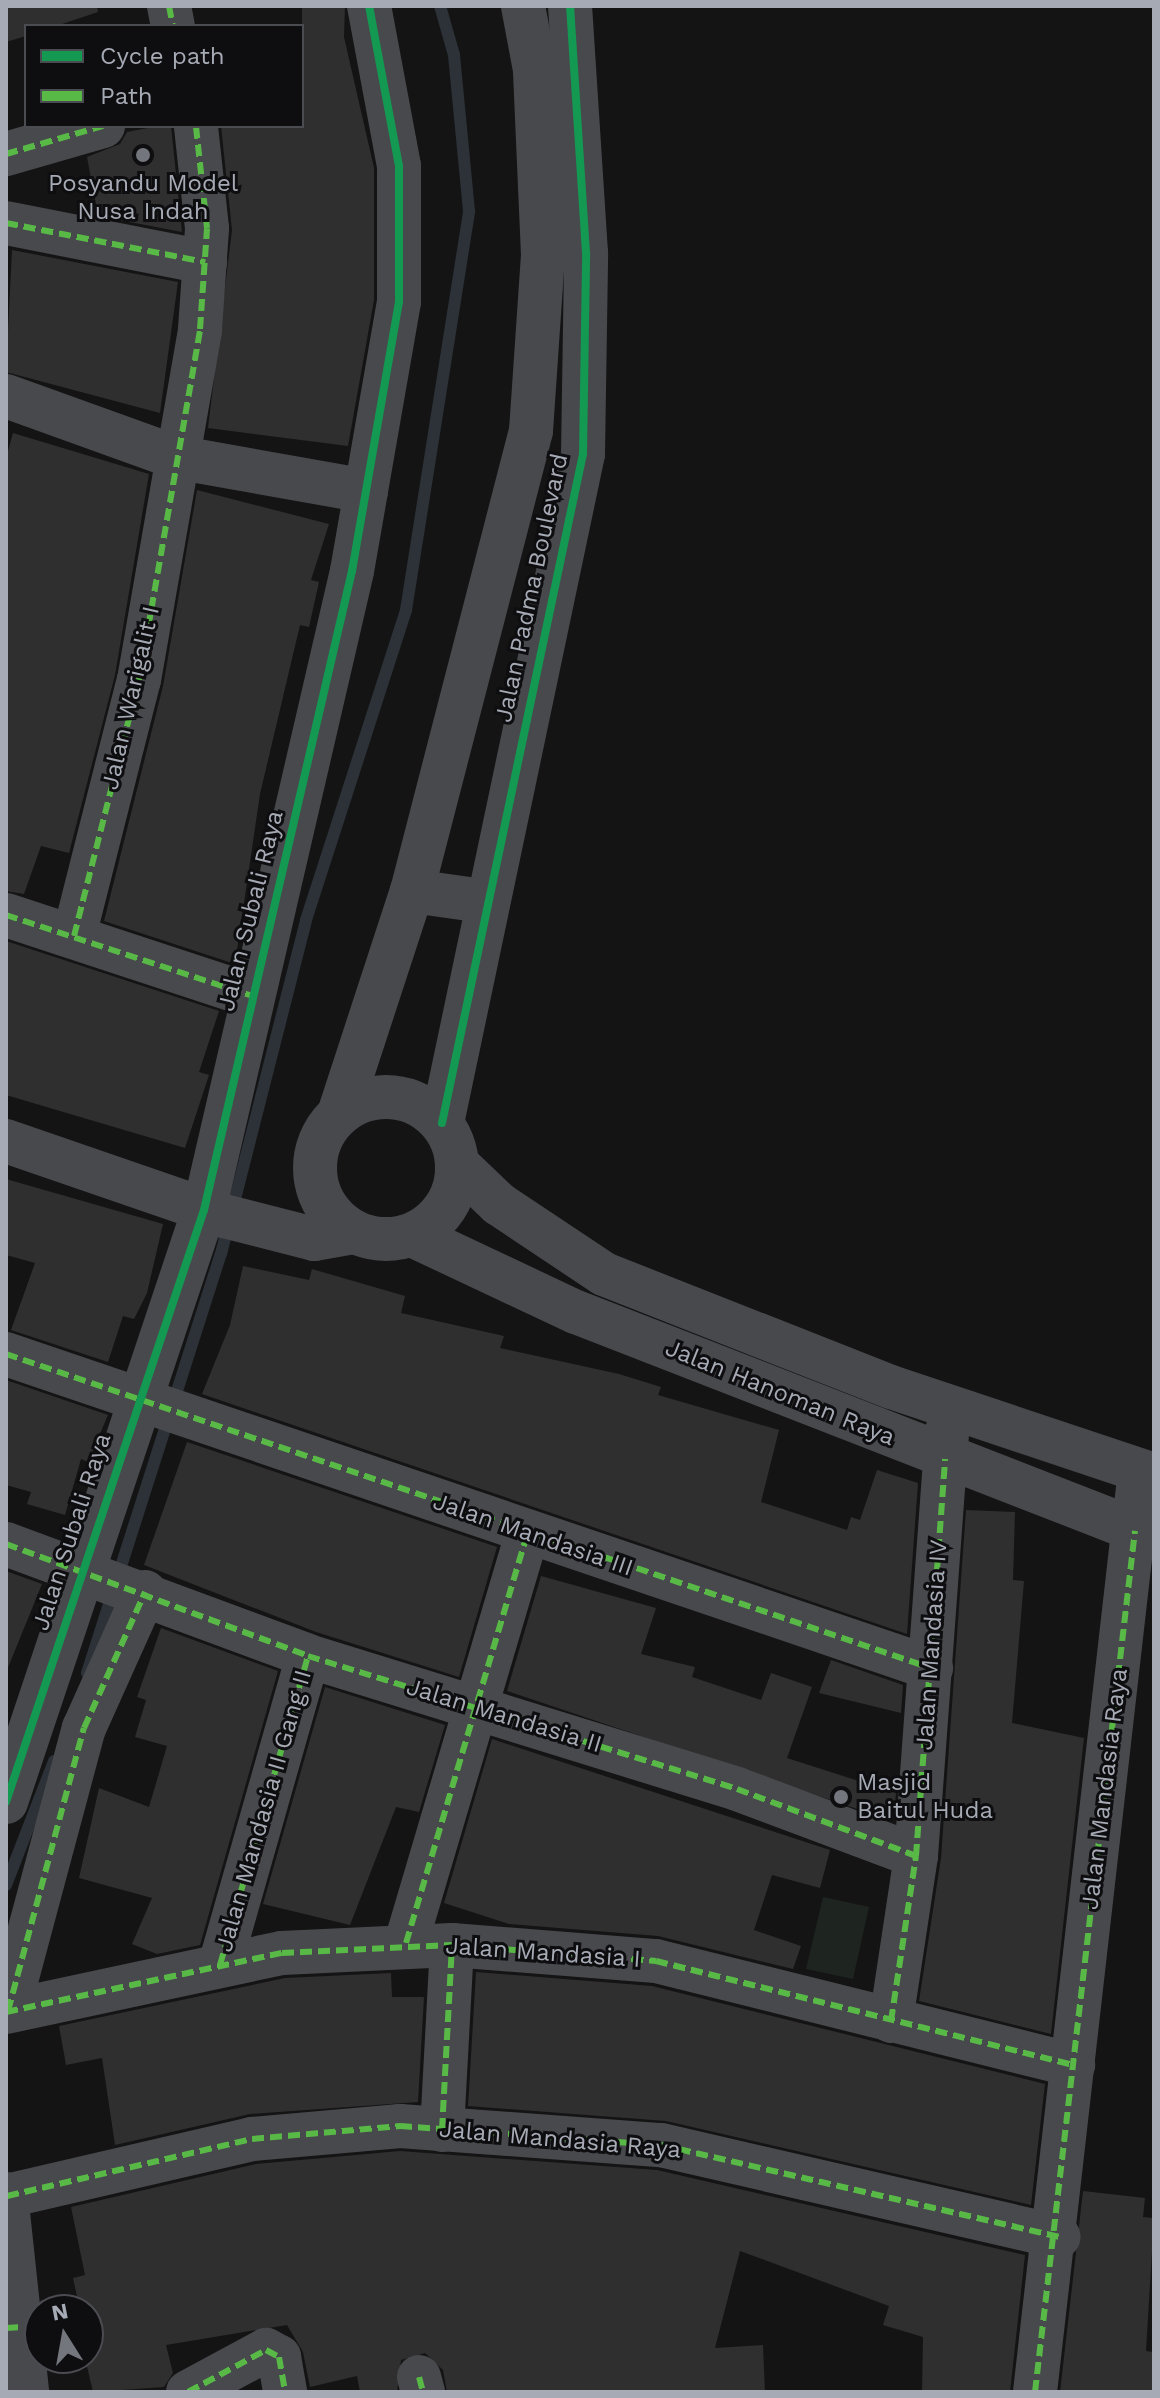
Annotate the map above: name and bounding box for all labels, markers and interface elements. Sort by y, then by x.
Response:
legend [24,24,304,128]
text: Cycle path [100,42,225,70]
text: Path [100,82,153,110]
marker: Posyandu Model Nusa Indah [132,144,154,166]
place label: Posyandu Model Nusa Indah [48,170,238,226]
street label: Jalan Padma Boulevard [489,451,575,725]
street label: Jalan Warigalit I [96,603,166,793]
street label: Jalan Subali Raya [212,808,290,1014]
street label: Jalan Hanoman Raya [661,1334,899,1452]
street label: Jalan Subali Raya [27,1430,117,1634]
street label: Jalan Mandasia III [429,1487,637,1583]
street label: Jalan Mandasia IV [910,1538,954,1752]
street label: Jalan Mandasia Raya [1076,1666,1134,1912]
street label: Jalan Mandasia II Gang II [210,1667,318,1955]
street label: Jalan Mandasia II [403,1673,605,1759]
place label: Masjid Baitul Huda [857,1769,994,1825]
marker: Masjid Baitul Huda [832,1788,850,1806]
street label: Jalan Mandasia I [444,1932,642,1974]
street label: Jalan Mandasia Raya [437,2115,683,2165]
north arrow [24,2294,104,2374]
text: N [49,2298,70,2326]

